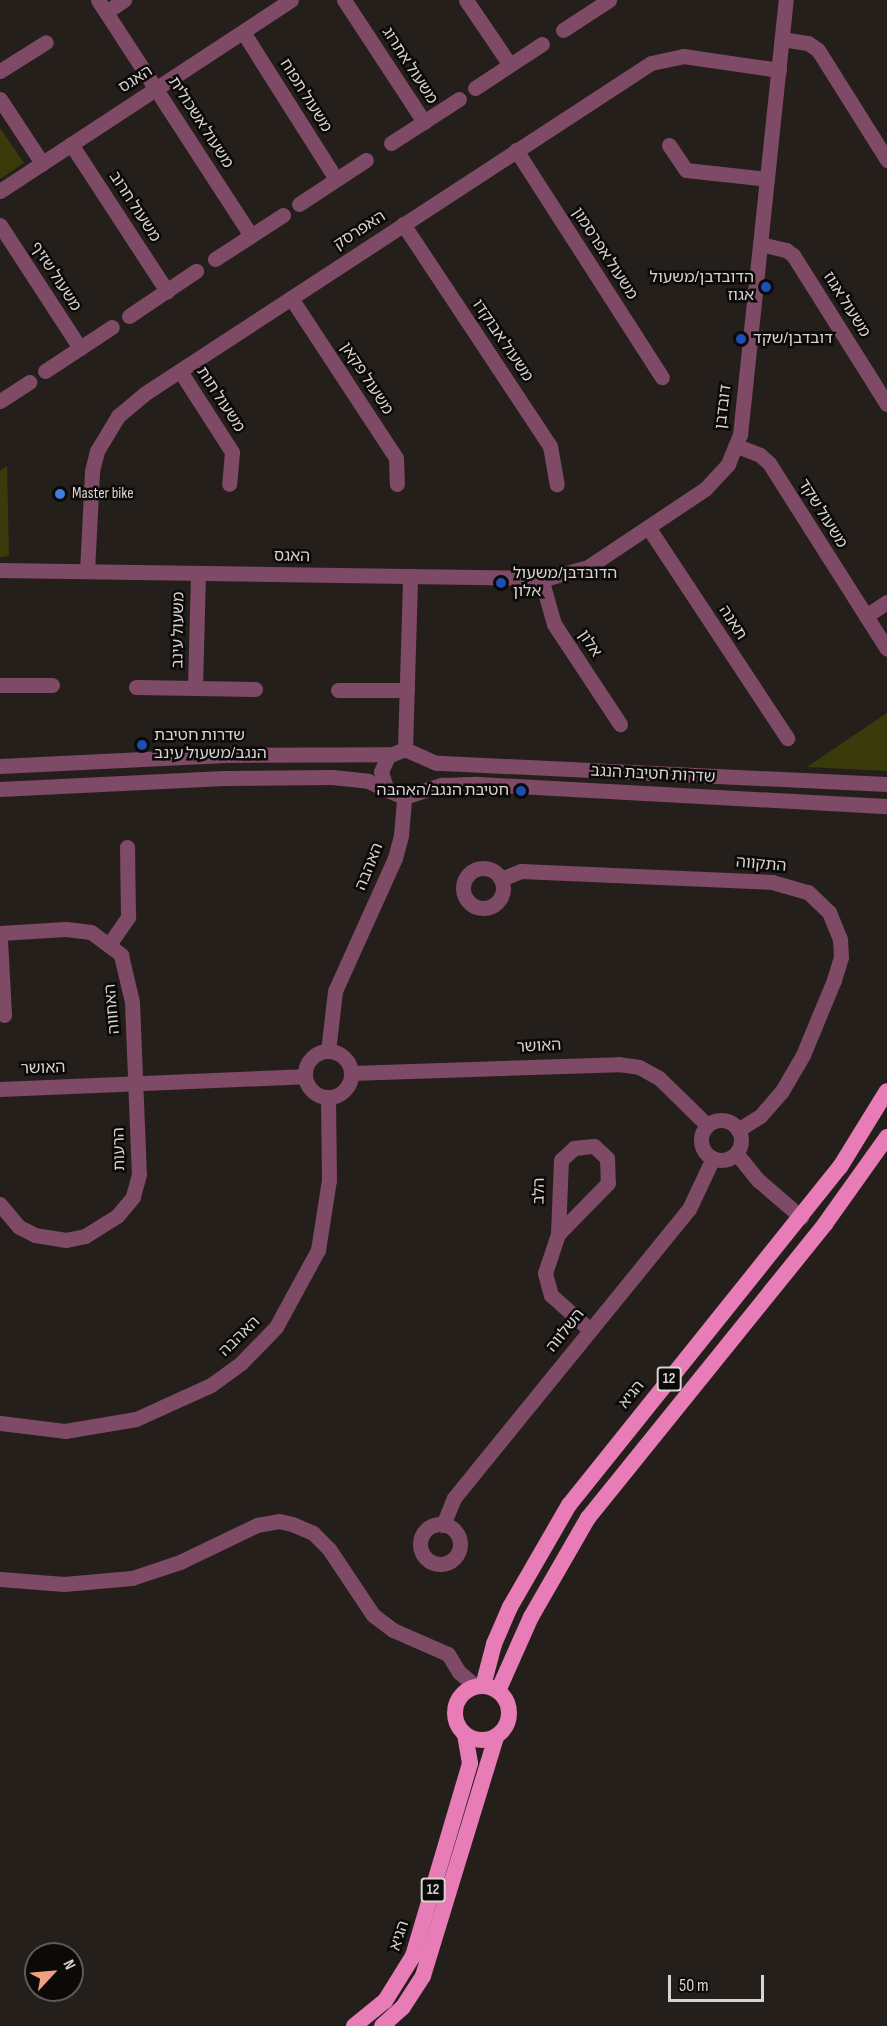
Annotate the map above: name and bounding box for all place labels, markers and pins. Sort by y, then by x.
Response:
place label: הדובדבן/משעול אגוז [650,268,754,306]
marker: הדובדבן/משעול אגוז [759,280,773,294]
place label: דובדבן/שקד [753,329,833,349]
marker: דובדבן/שקד [734,332,748,346]
place label: Master bike [72,484,134,504]
marker: Master bike [53,487,67,501]
place label: הדובדבן/משעול אלון [513,564,617,602]
marker: הדובדבן/משעול אלון [494,576,508,590]
place label: שדרות חטיבת הנגב/משעול עינב [154,726,267,764]
marker: שדרות חטיבת הנגב/משעול עינב [135,738,149,752]
place label: חטיבת הנגב/האהבה [377,781,509,801]
marker: חטיבת הנגב/האהבה [514,784,528,798]

